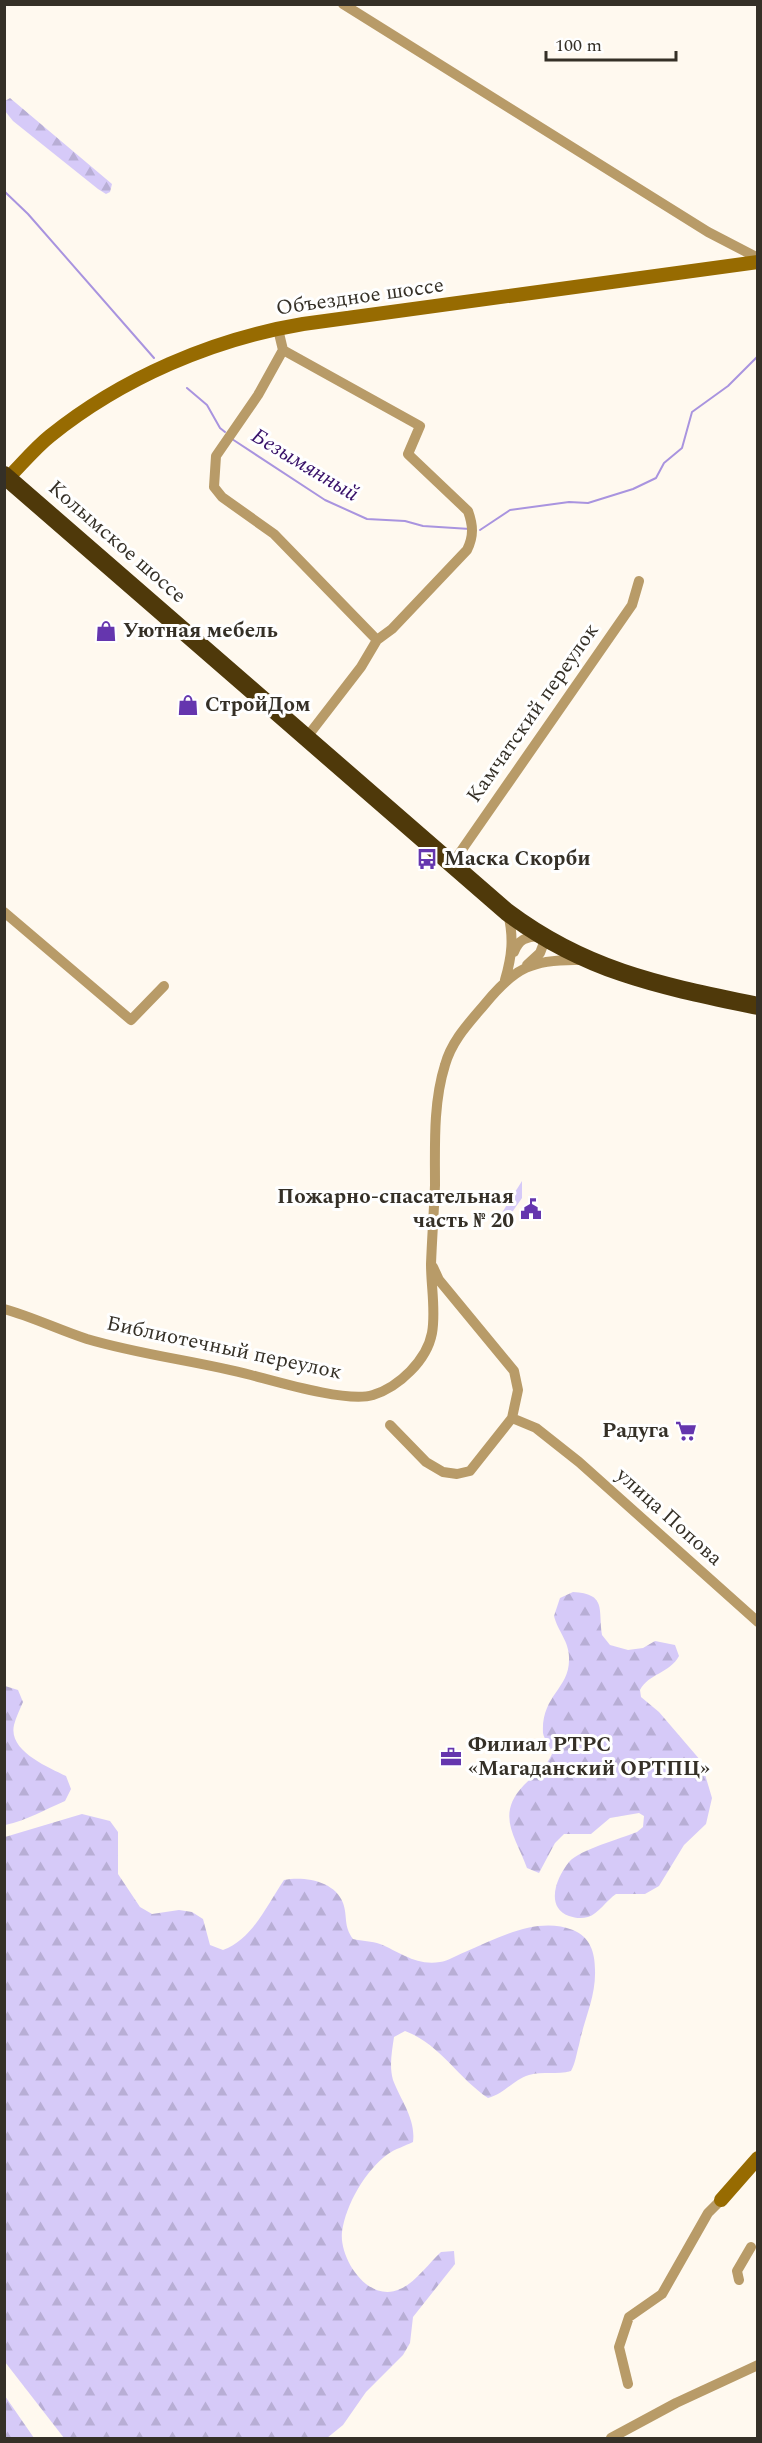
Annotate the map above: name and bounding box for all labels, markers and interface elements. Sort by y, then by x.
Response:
scale bar [546,24,676,62]
text: 100 m [555,32,602,59]
street label: Объездное шоссе [274,269,446,325]
water label: Безымянный [245,420,366,510]
street label: Колымское шоссе [41,473,193,611]
place label: Уютная мебель [123,615,278,647]
street label: Камчатский переулок [459,616,607,809]
shop icon: Уютная мебель [94,619,118,643]
place label: СтройДом [205,689,311,721]
shop icon: СтройДом [176,693,200,717]
place label: Маска Скорби [444,843,591,875]
bus stop icon: Маска Скорби [415,847,439,871]
place label: Пожарно-спасательная часть № 20 [277,1181,514,1237]
public building icon: Пожарно-спасательная часть № 20 [519,1197,543,1221]
street label: Библиотечный переулок [103,1307,345,1389]
place label: Радуга [602,1415,669,1447]
supermarket icon: Радуга [674,1419,698,1443]
street label: улица Попова [608,1459,730,1574]
place label: Филиал РТРС «Магаданский ОРТПЦ» [468,1729,710,1785]
office icon: Филиал РТРС «Магаданский ОРТПЦ» [439,1745,463,1769]

